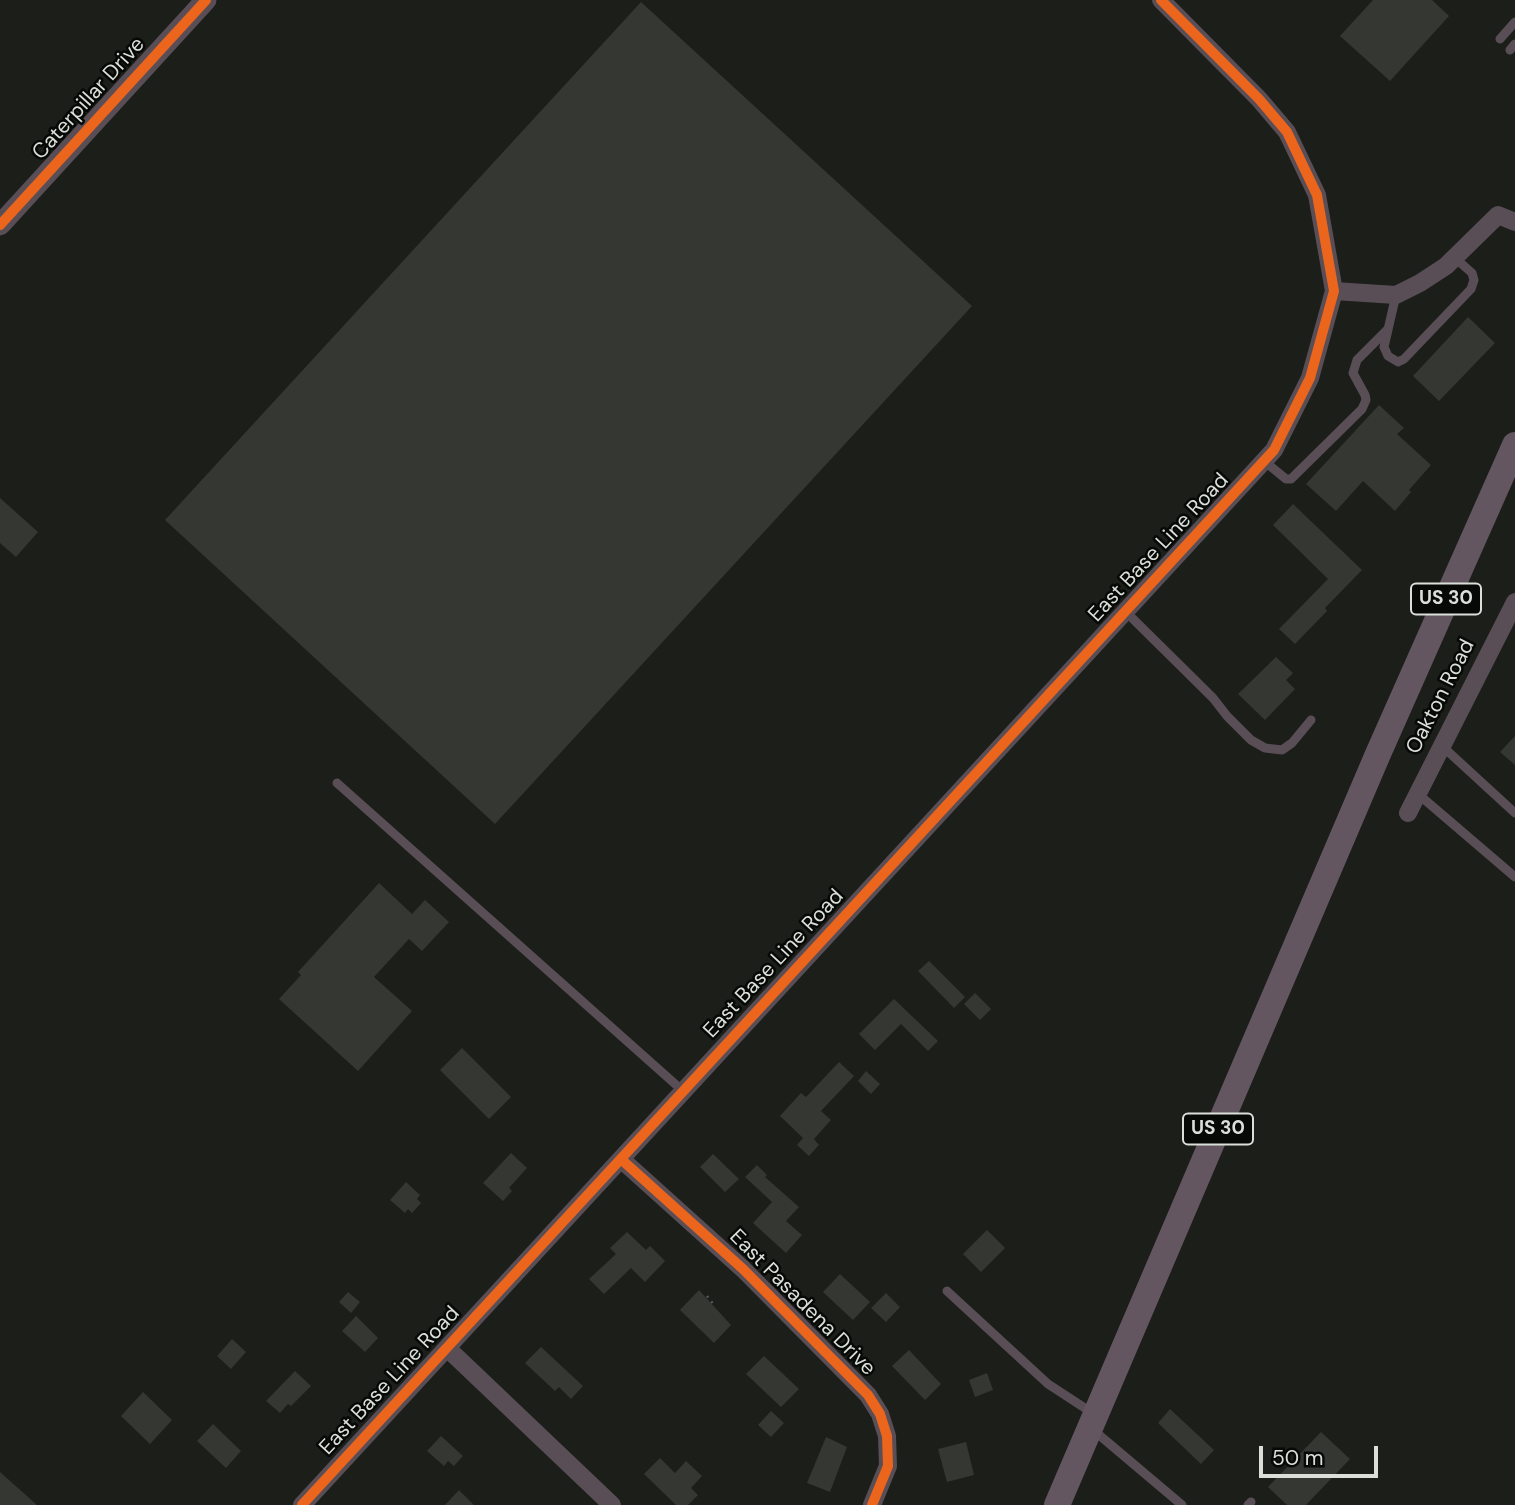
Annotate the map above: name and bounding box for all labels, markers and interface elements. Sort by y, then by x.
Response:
street label: Caterpillar Drive [27,33,151,165]
street label: East Base Line Road [1084,469,1234,627]
road number: US 30 [1411,584,1481,614]
street label: Oakton Road [1401,636,1481,758]
street label: East Base Line Road [699,885,849,1043]
road number: US 30 [1183,1114,1253,1144]
street label: East Pasadena Drive [724,1225,880,1381]
street label: East Base Line Road [315,1302,465,1460]
scale bar [1263,1432,1382,1476]
text: 50 m [1272,1444,1323,1472]

